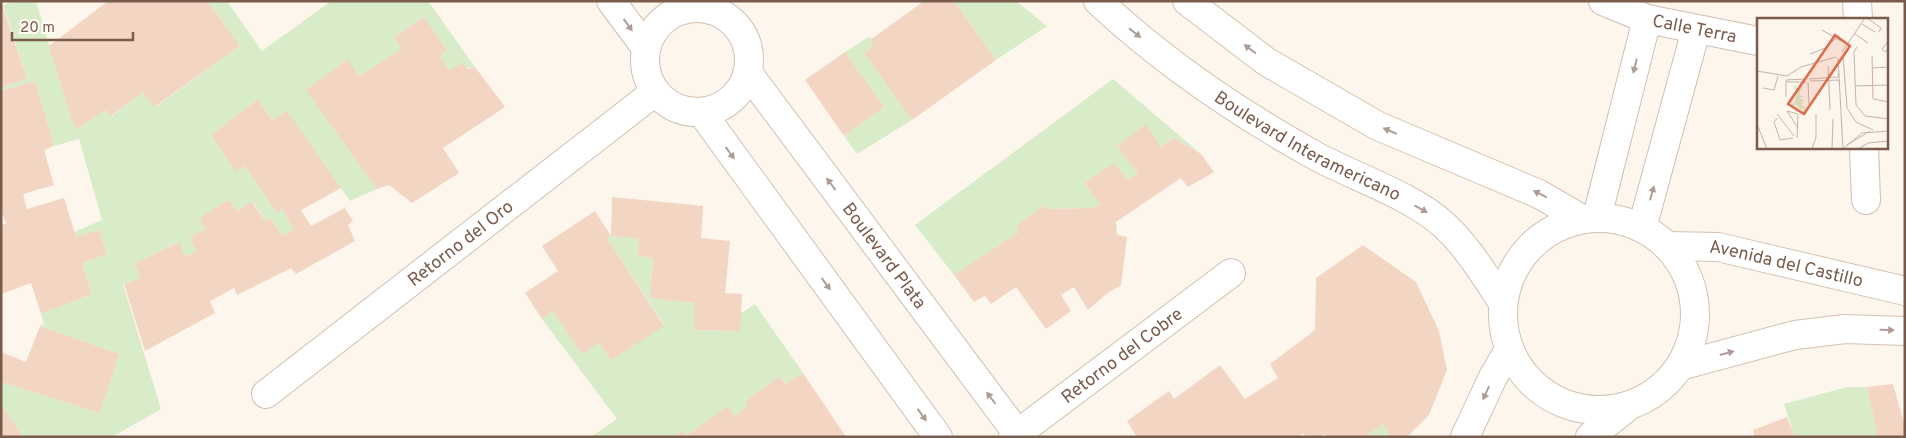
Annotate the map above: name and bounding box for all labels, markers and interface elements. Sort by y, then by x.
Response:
scale bar [12,10,134,42]
street label: Calle Terra [1650,10,1738,49]
one-way arrow [623,18,634,31]
inset map [1757,18,1888,149]
text: 20 m [20,19,55,38]
one-way arrow [1128,28,1142,38]
one-way arrow [1243,44,1257,54]
one-way arrow [1631,58,1639,73]
street label: Boulevard Interamericano [1209,87,1404,207]
one-way arrow [1383,127,1397,135]
one-way arrow [725,146,735,159]
one-way arrow [826,177,836,191]
one-way arrow [1648,186,1656,201]
one-way arrow [1532,190,1547,198]
street label: Retorno del Oro [404,196,519,293]
street label: Boulevard Plata [836,199,931,314]
one-way arrow [1414,205,1429,213]
street label: Avenida del Castillo [1709,237,1865,294]
one-way arrow [821,277,831,291]
street label: Retorno del Cobre [1057,303,1188,410]
one-way arrow [1879,327,1895,335]
one-way arrow [1720,349,1735,357]
one-way arrow [1482,386,1490,400]
one-way arrow [986,391,996,405]
one-way arrow [917,408,927,422]

